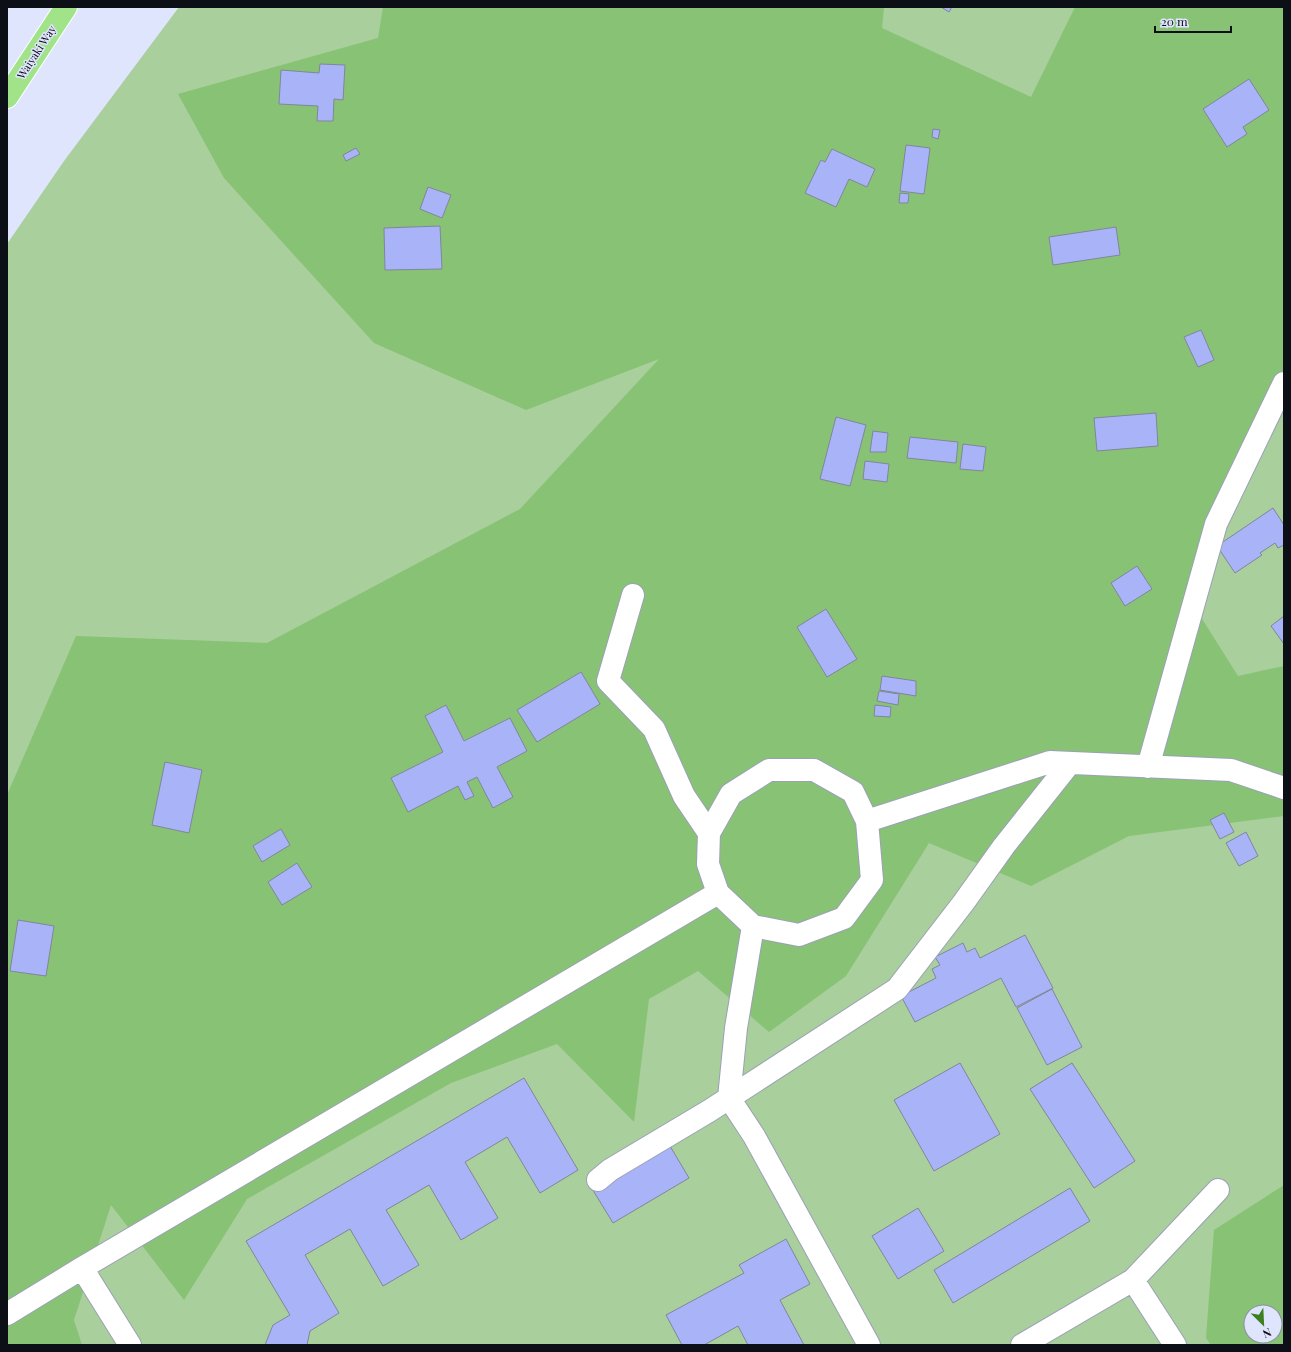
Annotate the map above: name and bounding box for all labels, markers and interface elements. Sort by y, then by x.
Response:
scale bar [1155,8,1231,34]
text: 20 m [1161,13,1188,29]
street label: Waiyaki Way [13,22,59,83]
north arrow [1243,1304,1283,1344]
text: N [1261,1325,1274,1342]

